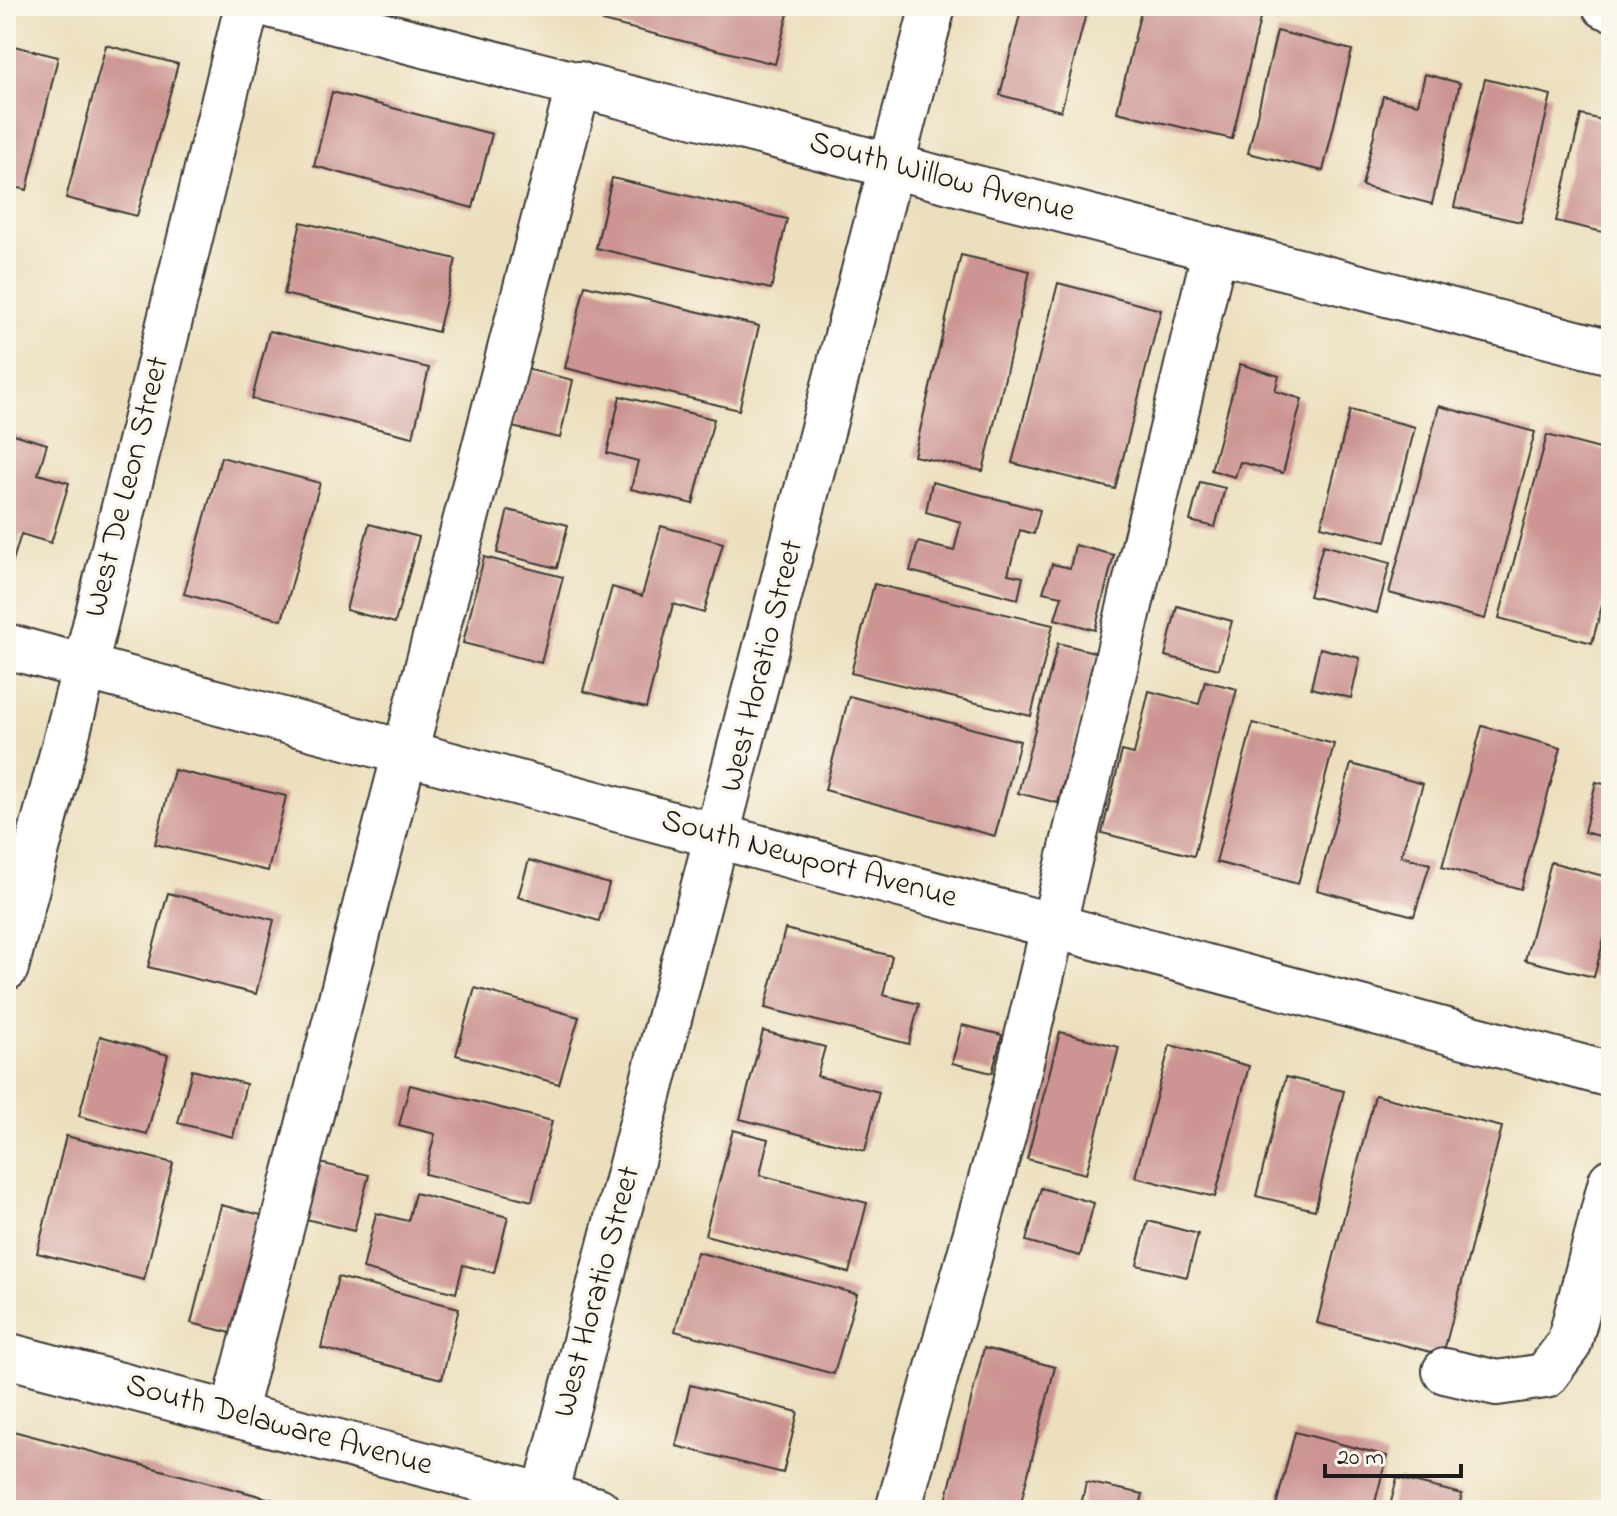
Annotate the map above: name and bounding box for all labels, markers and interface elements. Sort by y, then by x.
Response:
street label: South Willow Avenue [804,120,1081,236]
street label: West De Leon Street [73,351,183,622]
street label: West Horatio Street [709,535,817,797]
street label: South Newport Avenue [656,798,963,922]
street label: West Horatio Street [542,1161,654,1423]
street label: South Delaware Avenue [120,1362,438,1490]
scale bar [1325,1428,1461,1478]
text: 20 m [1337,1441,1384,1476]

